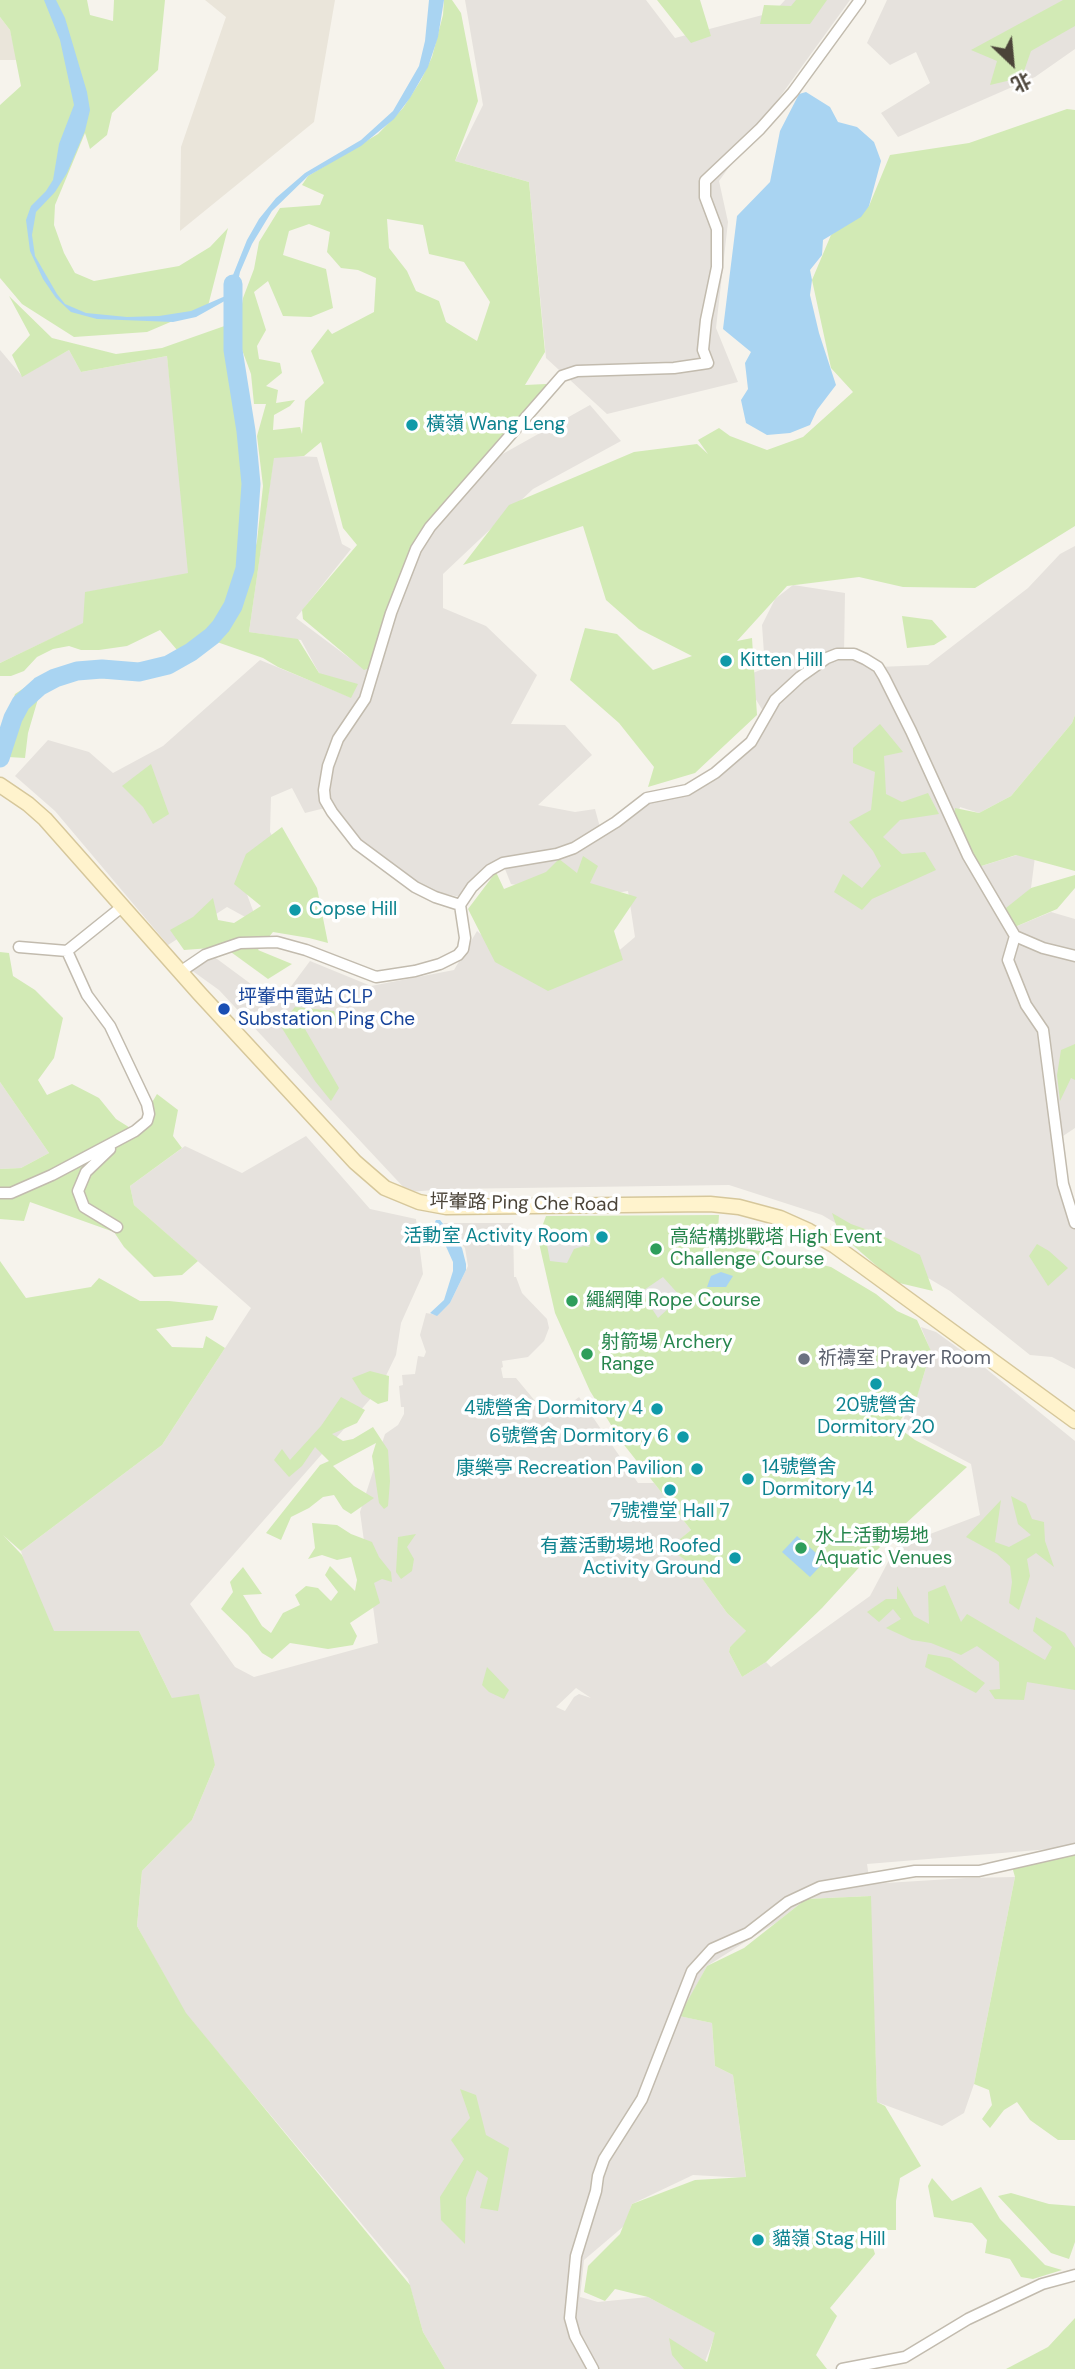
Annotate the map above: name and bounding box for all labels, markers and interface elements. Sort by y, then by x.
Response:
north arrow [977,28,1047,98]
text: 北 [1007,67,1035,98]
place label: 橫嶺 Wang Leng [426,414,565,436]
marker: 橫嶺 Wang Leng [404,417,420,433]
place label: Kitten Hill [740,650,823,672]
marker: Kitten Hill [718,653,734,669]
place label: Copse Hill [309,899,397,921]
marker: Copse Hill [287,902,303,918]
place label: 坪輋中電站 CLP Substation Ping Che [238,987,415,1031]
marker: 坪輋中電站 CLP Substation Ping Che [216,1001,232,1017]
street label: 坪輋路 Ping Che Road [429,1191,619,1217]
place label: 活動室 Activity Room [403,1226,588,1248]
place label: 高結構挑戰塔 High Event Challenge Course [670,1227,883,1271]
marker: 活動室 Activity Room [594,1229,610,1245]
marker: 高結構挑戰塔 High Event Challenge Course [648,1241,664,1257]
place label: 繩網陣 Rope Course [586,1290,761,1312]
marker: 繩網陣 Rope Course [564,1293,580,1309]
place label: 射箭場 Archery Range [601,1332,733,1376]
marker: 射箭場 Archery Range [579,1346,595,1362]
place label: 祈禱室 Prayer Room [818,1348,991,1370]
marker: 祈禱室 Prayer Room [796,1351,812,1367]
marker: 20號營舍 Dormitory 20 [868,1376,884,1392]
place label: 20號營舍 Dormitory 20 [817,1395,935,1439]
place label: 4號營舍 Dormitory 4 [464,1398,643,1420]
marker: 4號營舍 Dormitory 4 [649,1401,665,1417]
place label: 6號營舍 Dormitory 6 [489,1426,669,1448]
marker: 6號營舍 Dormitory 6 [675,1429,691,1445]
place label: 14號營舍 Dormitory 14 [762,1457,873,1501]
place label: 康樂亭 Recreation Pavilion [456,1458,683,1480]
marker: 康樂亭 Recreation Pavilion [689,1461,705,1477]
marker: 14號營舍 Dormitory 14 [740,1471,756,1487]
marker: 7號禮堂 Hall 7 [662,1482,678,1498]
place label: 7號禮堂 Hall 7 [610,1501,730,1523]
place label: 水上活動場地 Aquatic Venues [815,1526,952,1570]
place label: 有蓋活動場地 Roofed Activity Ground [540,1536,721,1580]
marker: 水上活動場地 Aquatic Venues [793,1540,809,1556]
marker: 有蓋活動場地 Roofed Activity Ground [727,1550,743,1566]
place label: 貓嶺 Stag Hill [772,2229,885,2251]
marker: 貓嶺 Stag Hill [750,2232,766,2248]

